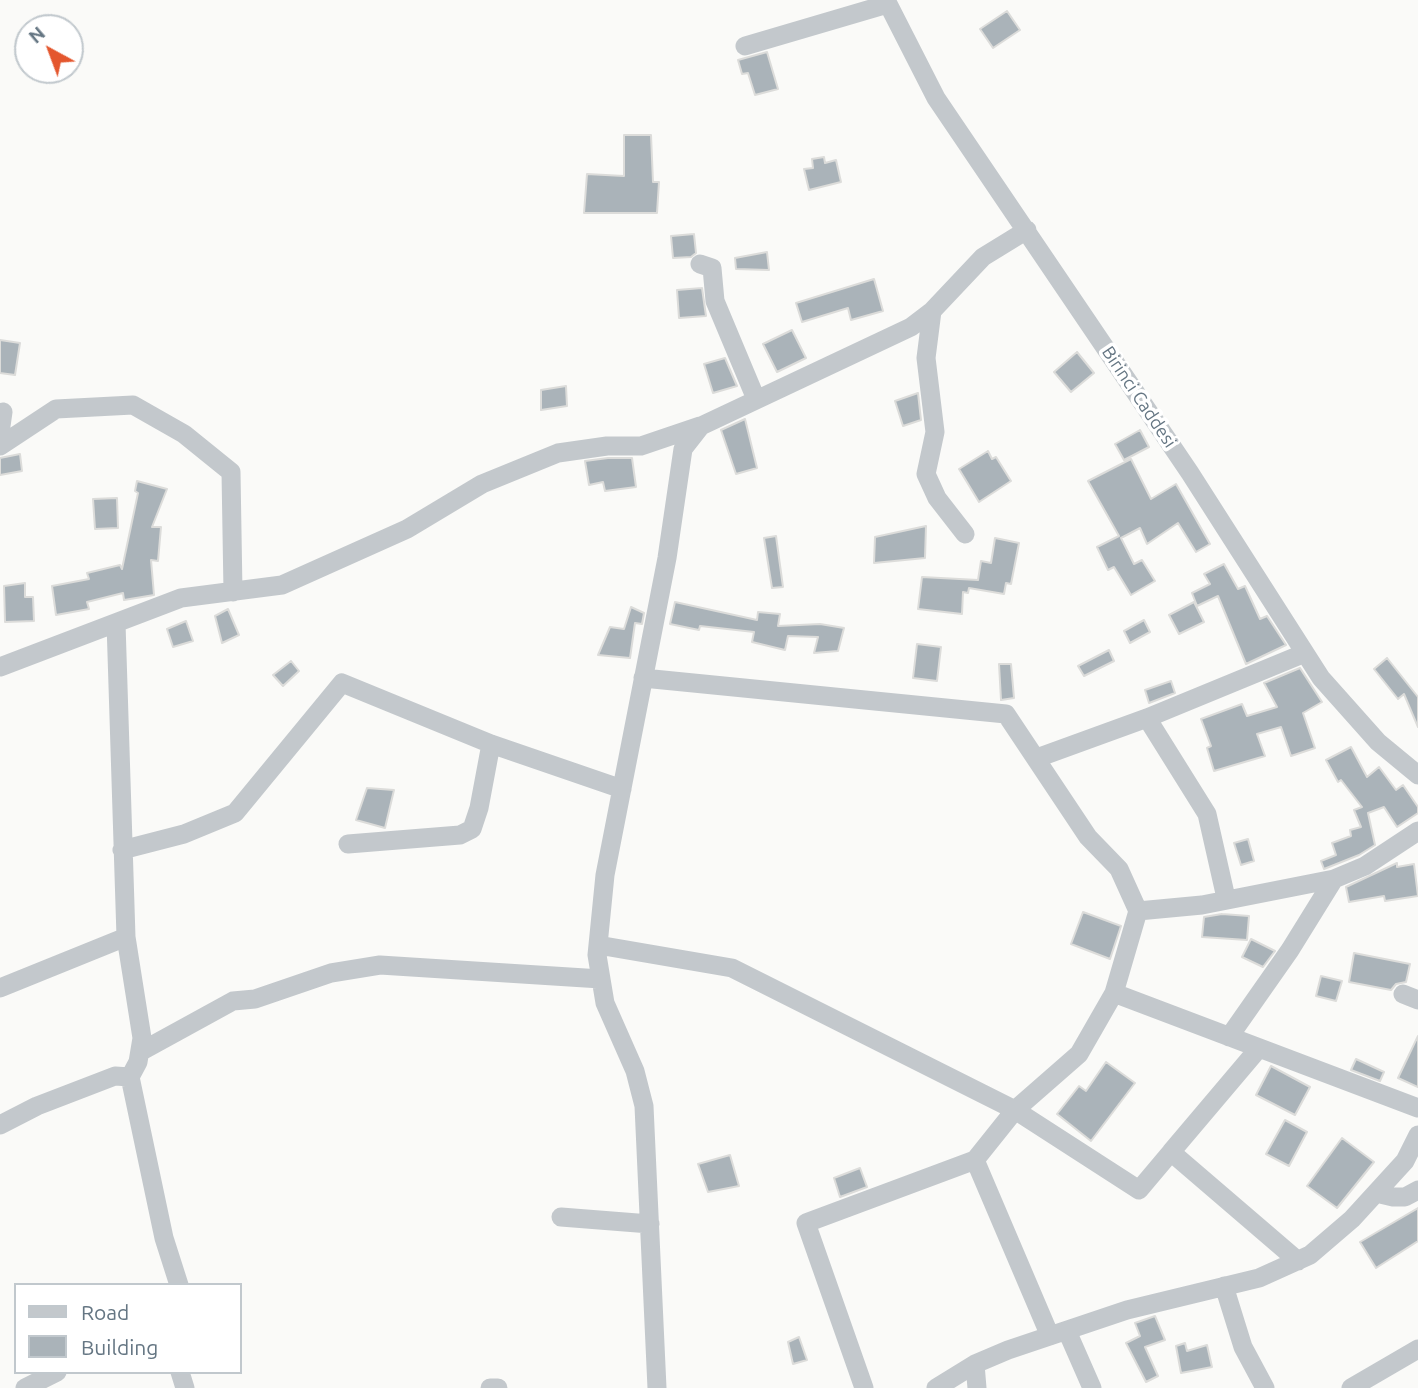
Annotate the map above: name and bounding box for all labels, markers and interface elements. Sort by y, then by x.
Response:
north arrow [14,14,84,84]
text: N [24,22,49,48]
street label: Birinci Caddesi [1097,342,1181,452]
legend [14,1283,242,1374]
text: Road [81,1300,129,1324]
text: Building [81,1335,158,1359]

